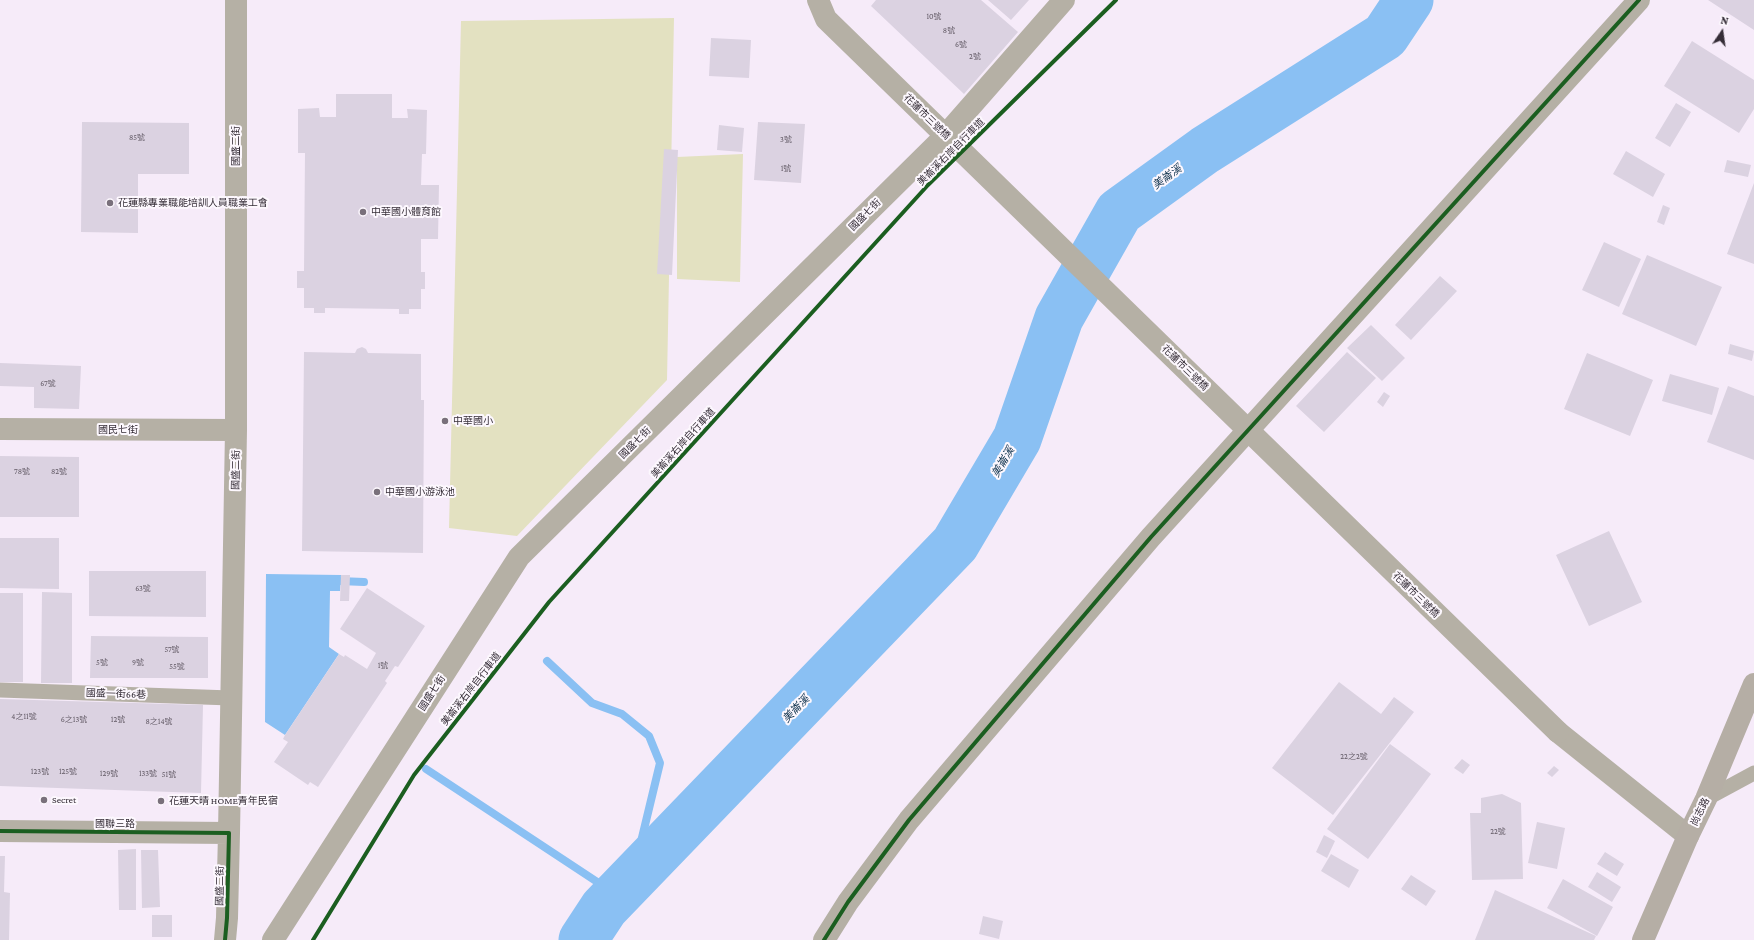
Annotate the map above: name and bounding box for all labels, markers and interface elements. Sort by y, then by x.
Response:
house number: 10號 [926,12,942,22]
north arrow [1702,12,1742,52]
text: N [1720,14,1730,27]
house number: 8號 [943,26,955,36]
house number: 6號 [955,40,967,50]
house number: 2號 [969,52,981,62]
street label: 花蓮市三號橋 [901,92,953,142]
street label: 美崙溪右岸自行車道 [915,116,987,188]
street label: 國盛二街 [230,126,242,166]
house number: 85號 [129,133,145,143]
house number: 3號 [780,135,792,145]
water label: 美崙溪 [1150,162,1184,192]
house number: 1號 [781,164,791,174]
place label: 花蓮縣專業職能培訓人員職業工會 [118,197,268,209]
street label: 國盛七街 [847,197,883,233]
marker: 花蓮縣專業職能培訓人員職業工會 [105,198,115,208]
place label: 中華國小體育館 [371,206,441,218]
marker: 中華國小體育館 [358,207,368,217]
street label: 花蓮市三號橋 [1159,343,1211,393]
house number: 67號 [40,379,56,389]
street label: 美崙溪右岸自行車道 [648,406,718,480]
place label: 中華國小 [453,415,493,427]
marker: 中華國小 [440,416,450,426]
street label: 國民七街 [98,424,138,436]
street label: 國盛七街 [617,425,653,461]
water label: 美崙溪 [989,444,1017,480]
street label: 國盛二街 [230,450,242,490]
house number: 78號 [14,467,30,477]
house number: 82號 [51,467,67,477]
place label: 中華國小游泳池 [385,486,455,498]
marker: 中華國小游泳池 [372,487,382,497]
street label: 花蓮市三號橋 [1390,570,1442,620]
house number: 63號 [135,584,151,594]
house number: 57號 [164,645,180,655]
street label: 美崙溪右岸自行車道 [439,650,503,728]
house number: 5號 [96,658,108,668]
house number: 9號 [132,658,144,668]
house number: 1號 [378,661,388,671]
house number: 55號 [169,662,185,672]
street label: 國盛七街 [416,673,448,713]
street label: 國盛一街66巷 [86,687,146,701]
water label: 美崙溪 [780,693,812,725]
house number: 4之11號 [11,712,37,722]
house number: 6之13號 [61,715,87,725]
house number: 12號 [111,715,125,725]
house number: 8之14號 [145,717,173,727]
house number: 22之2號 [1340,752,1368,762]
house number: 123號 [31,767,49,777]
house number: 125號 [59,767,77,777]
house number: 129號 [100,769,118,779]
house number: 133號 [139,769,157,779]
house number: 51號 [162,770,176,780]
place label: Secret [52,794,76,806]
marker: Secret [39,795,49,805]
place label: 花蓮天晴 HOME青年民宿 [169,795,278,807]
marker: 花蓮天晴 HOME青年民宿 [156,796,166,806]
street label: 尚志路 [1688,796,1712,828]
street label: 國聯三路 [95,818,135,830]
house number: 22號 [1490,827,1506,837]
street label: 國盛二街 [214,866,226,906]

